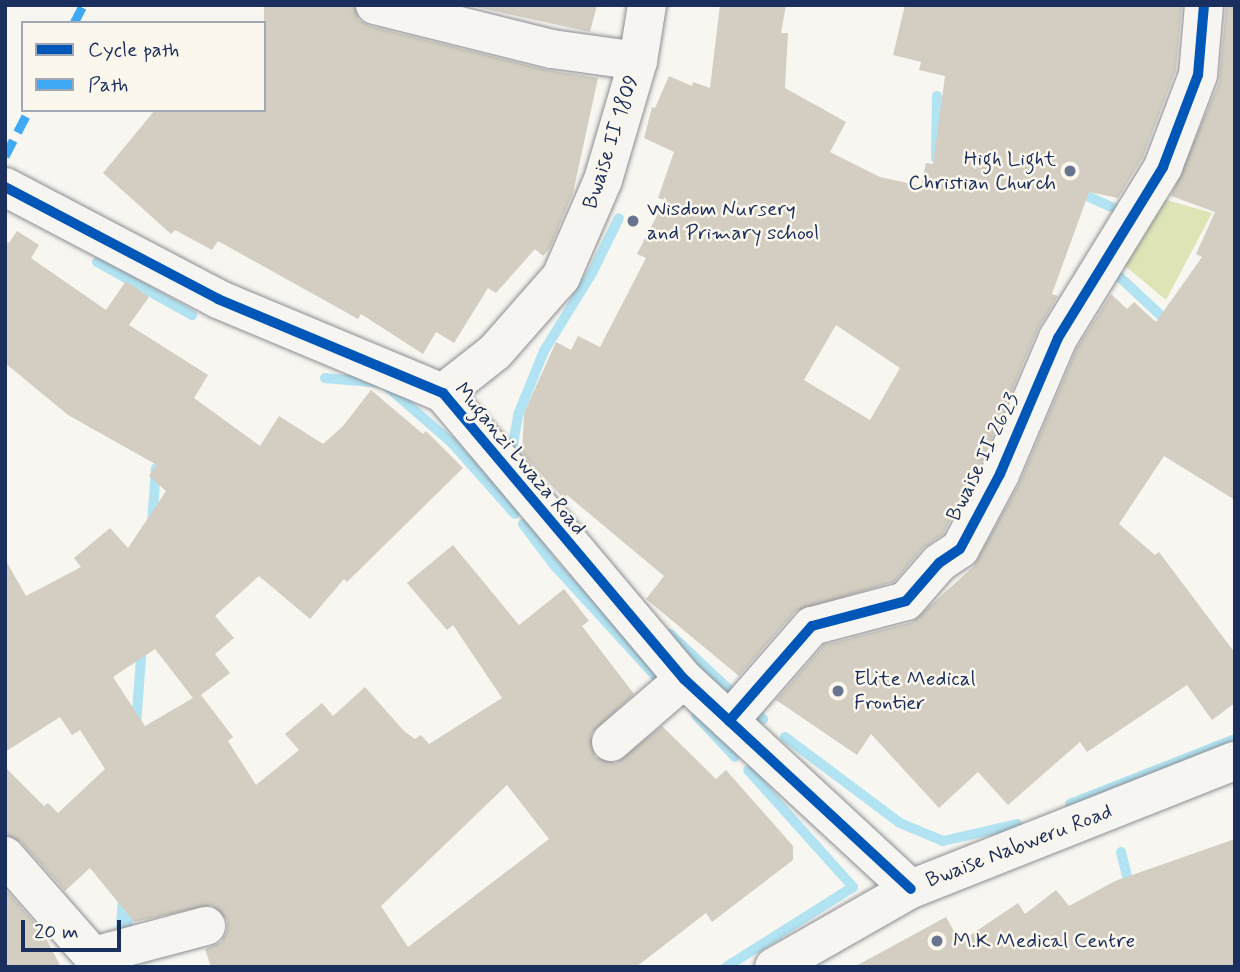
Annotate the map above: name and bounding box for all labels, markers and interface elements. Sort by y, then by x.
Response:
legend [21,21,266,112]
text: Cycle path [88,36,179,64]
text: Path [88,71,128,99]
street label: Bwaise II 1809 [578,72,644,212]
place label: High Light Christian Church [903,146,1056,196]
marker: High Light Christian Church [1062,163,1078,179]
place label: Wisdom Nursery and Primary school [647,196,821,246]
marker: Wisdom Nursery and Primary school [625,213,641,229]
street label: Muganzi Lwaza Road [449,378,591,540]
street label: Bwaise II 2623 [941,389,1025,525]
place label: Elite Medical Frontier [854,666,977,716]
marker: Elite Medical Frontier [828,681,848,701]
street label: Bwaise Nabweru Road [922,799,1116,893]
scale bar [24,906,124,950]
text: 20 m [34,918,79,946]
place label: M.K Medical Centre [953,928,1137,954]
marker: M.K Medical Centre [927,931,947,951]

